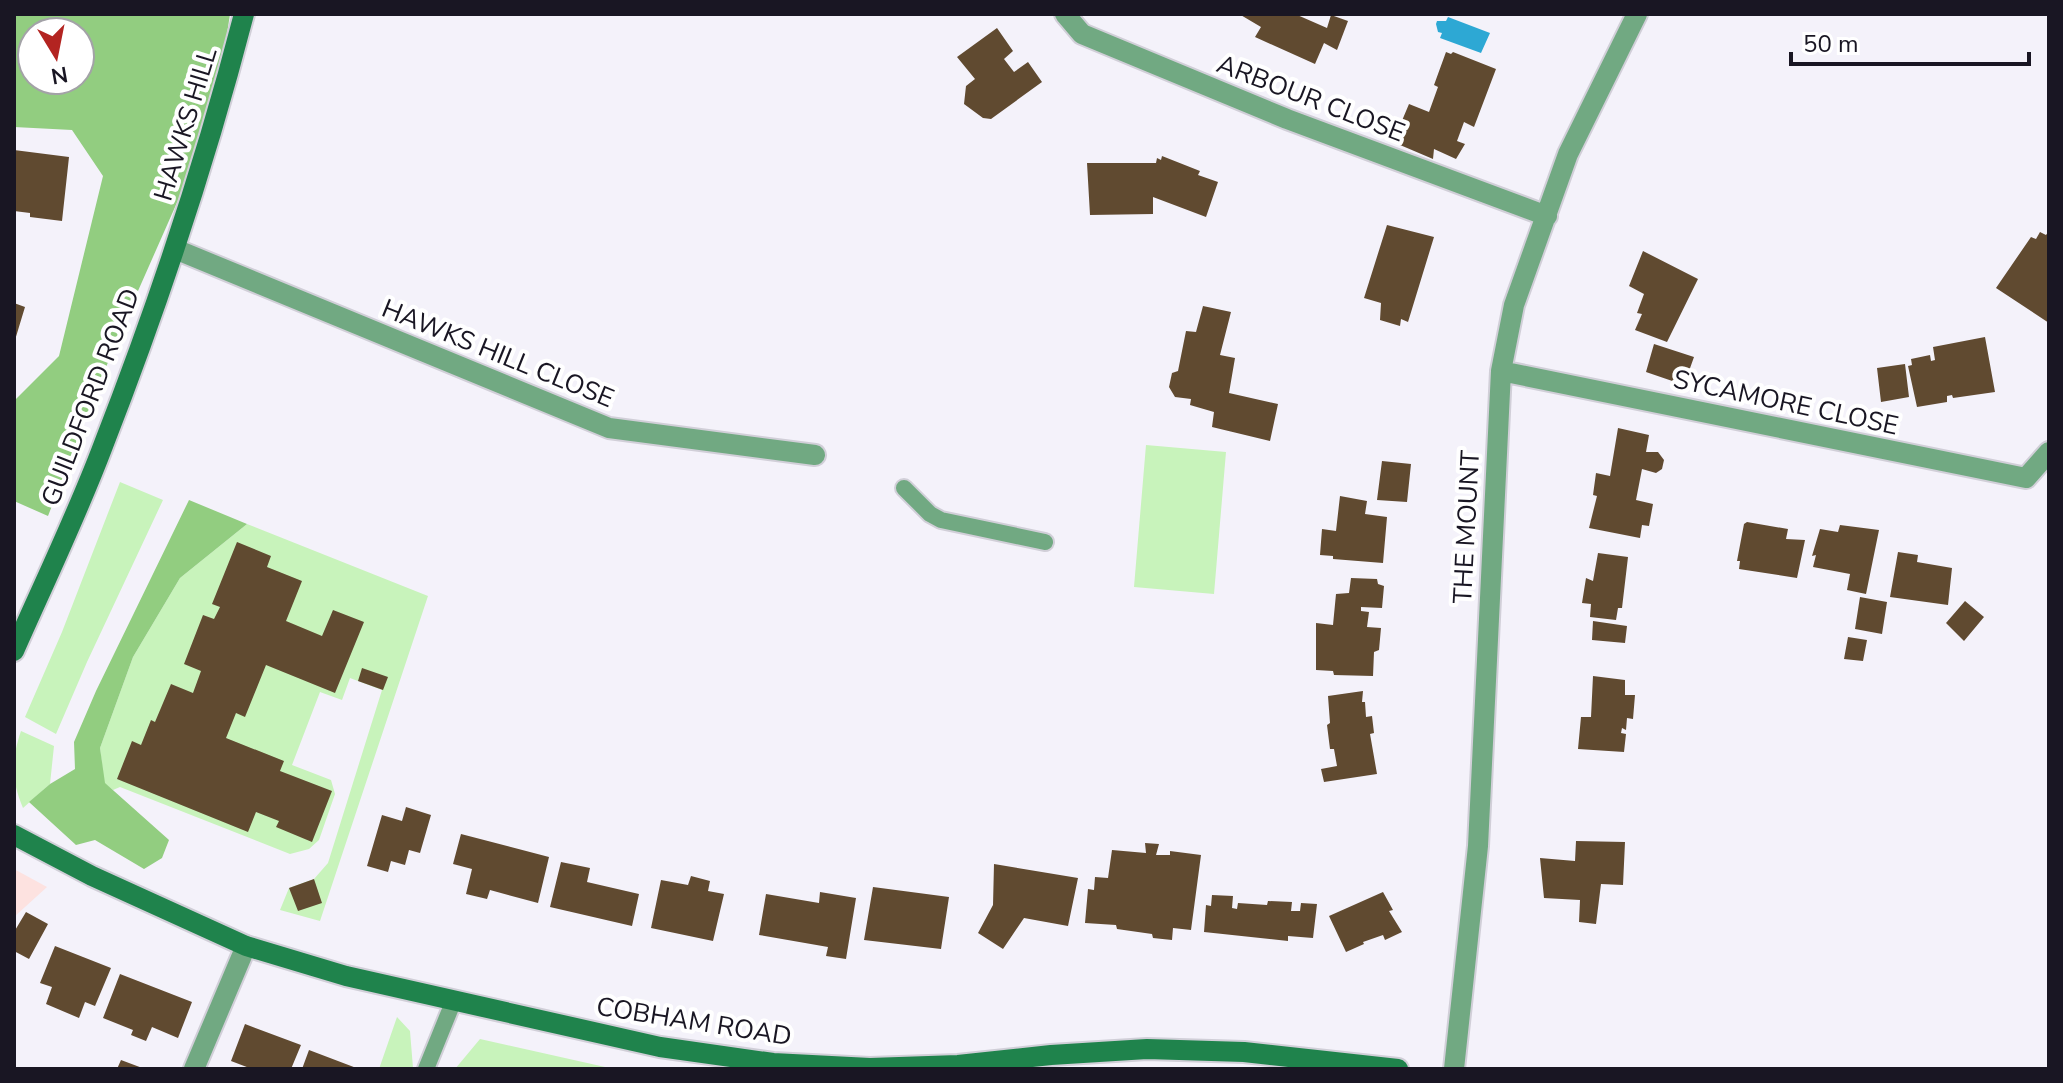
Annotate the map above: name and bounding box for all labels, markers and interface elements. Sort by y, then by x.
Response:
north arrow [16,16,96,96]
scale bar [1791,16,2029,66]
text: 50 m [1803,28,1859,60]
street label: HAWKS HILL [146,43,225,205]
street label: ARBOUR CLOSE [1212,47,1410,150]
text: N [49,59,70,91]
street label: GUILDFORD ROAD [33,283,148,511]
street label: HAWKS HILL CLOSE [377,291,619,416]
street label: SYCAMORE CLOSE [1670,362,1902,443]
street label: THE MOUNT [1445,449,1488,604]
street label: COBHAM ROAD [594,989,794,1054]

